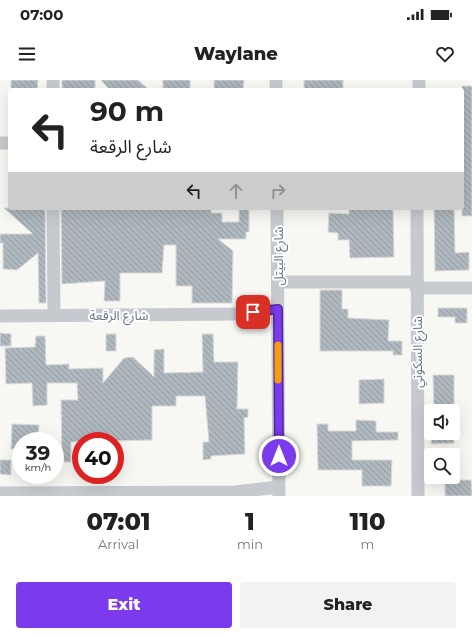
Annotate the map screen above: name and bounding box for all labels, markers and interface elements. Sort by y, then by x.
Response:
text: 07:00 [20,5,63,24]
icon: menu [16,43,38,65]
text: Waylane [194,43,278,65]
icon: heart [434,43,456,65]
text: 90 m [90,94,164,128]
icon: left [24,104,76,156]
text: شارع الرقعة [90,136,172,158]
icon: left [183,180,205,202]
icon: ahead [225,180,247,202]
icon: right [267,180,289,202]
street label: شارع البيتل [270,227,289,285]
pin [236,295,270,329]
icon: arrive [242,301,264,323]
street label: شارع الرقعة [90,307,148,326]
street label: شارع السكوني [409,316,428,388]
map controls [424,404,460,484]
button: sound [424,404,460,440]
speed limit sign: 40 [72,432,124,484]
position arrow [258,435,300,477]
text: 39 [26,441,50,465]
button: search [424,448,460,484]
text: km/h [25,461,51,474]
text: 07:01 [87,507,150,536]
text: 1 [245,507,255,536]
text: 110 [350,507,385,536]
text: Arrival [98,536,139,552]
text: min [237,536,263,552]
text: m [361,536,374,552]
button: Exit [16,582,232,628]
button: Share [240,582,456,628]

